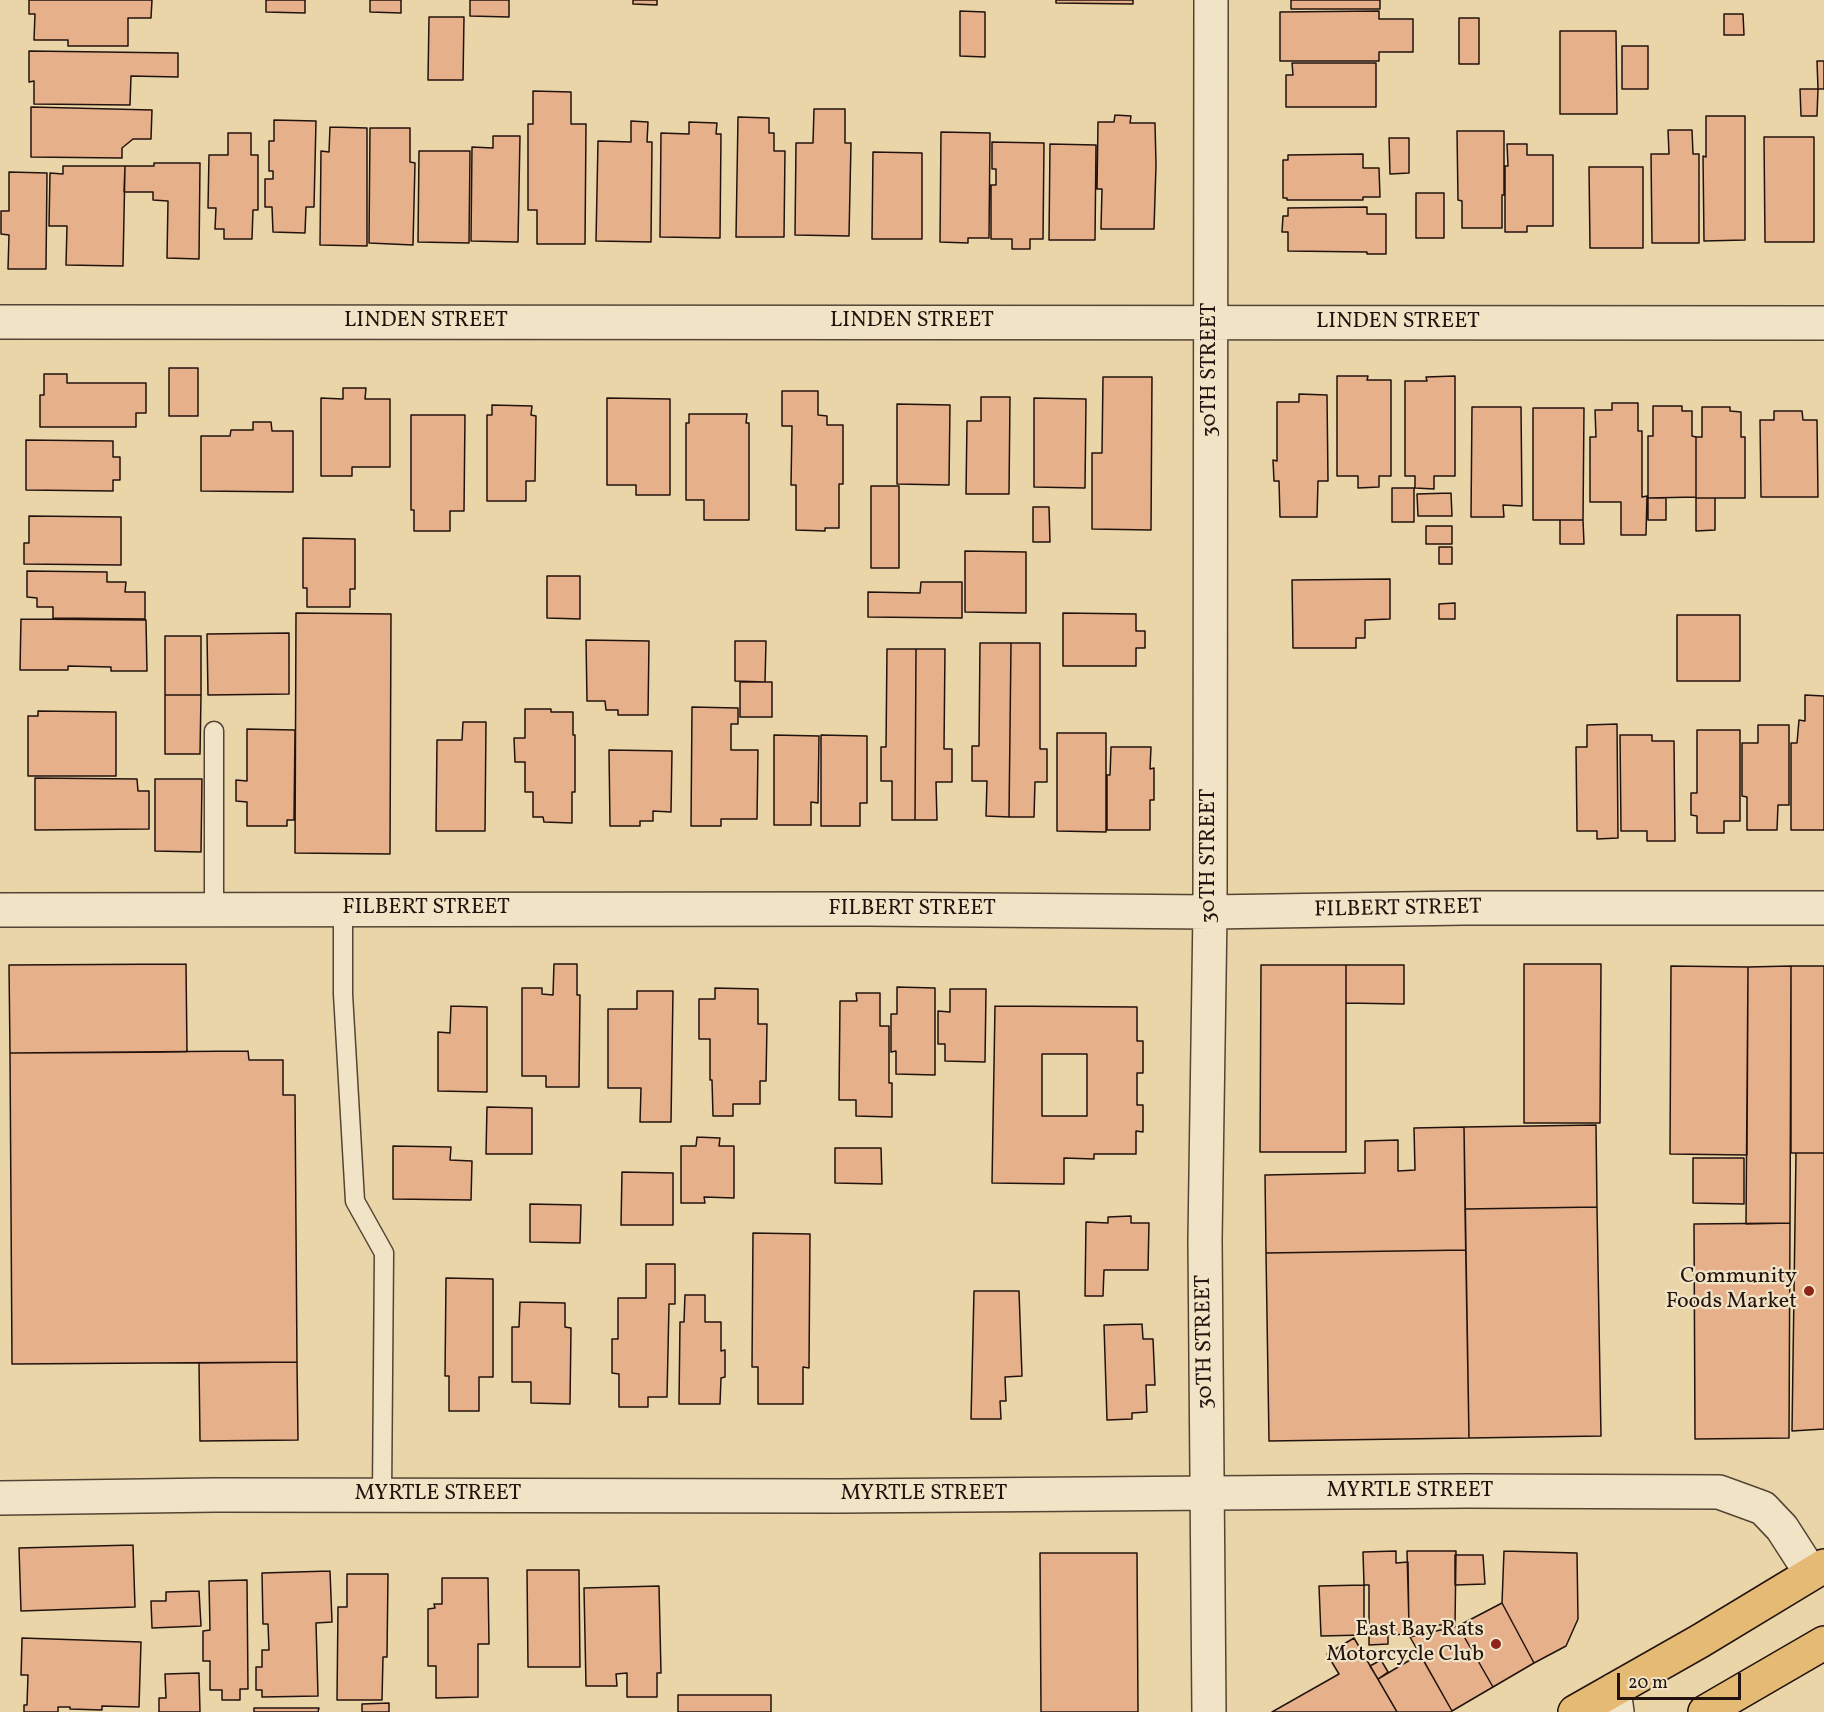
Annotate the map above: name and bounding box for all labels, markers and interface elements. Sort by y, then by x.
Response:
street label: 30TH STREET [1198,303,1224,437]
street label: LINDEN STREET [344,309,508,335]
street label: LINDEN STREET [830,309,994,335]
street label: LINDEN STREET [1316,310,1480,336]
street label: 30TH STREET [1197,789,1223,923]
street label: FILBERT STREET [1314,895,1482,925]
street label: FILBERT STREET [342,896,510,922]
street label: FILBERT STREET [828,897,996,923]
place label: Community Foods Market [1666,1265,1797,1316]
street label: 30TH STREET [1192,1274,1220,1410]
marker: Community Foods Market [1802,1284,1816,1298]
street label: MYRTLE STREET [1327,1479,1493,1505]
street label: MYRTLE STREET [355,1482,521,1508]
street label: MYRTLE STREET [841,1482,1007,1508]
place label: East Bay Rats Motorcycle Club [1326,1618,1484,1670]
marker: East Bay Rats Motorcycle Club [1489,1637,1503,1651]
scale bar [1620,1661,1744,1699]
text: 20 m [1628,1671,1668,1696]

